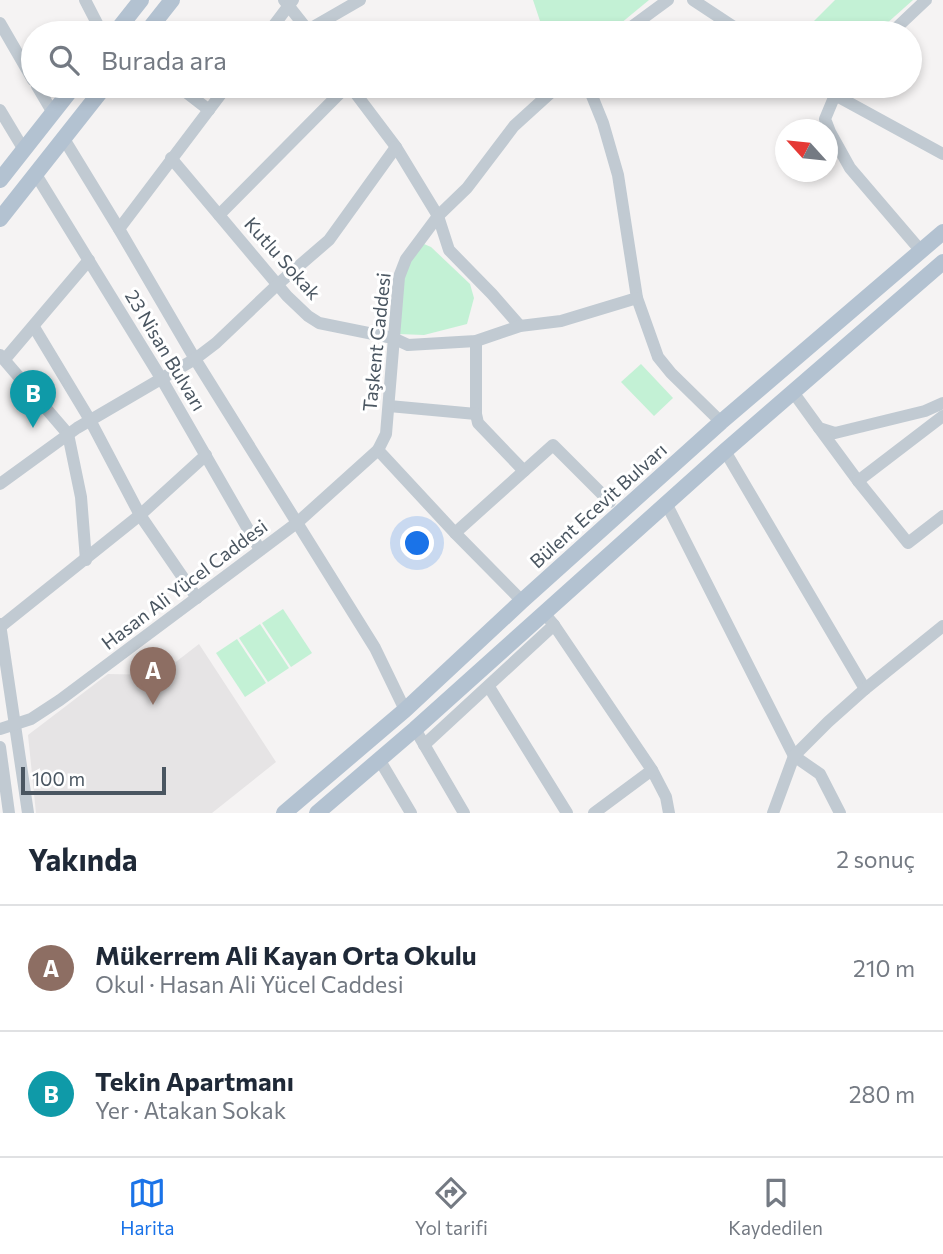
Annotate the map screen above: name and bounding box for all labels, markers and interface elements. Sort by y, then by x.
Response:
search box [21,21,922,98]
icon: search [45,41,83,79]
text: Burada ara [101,44,227,75]
north arrow [775,119,838,182]
street label: Kutlu Sokak [240,212,326,304]
street label: Taşkent Caddesi [357,271,395,413]
street label: 23 Nisan Bulvarı [121,285,211,415]
pin: B [10,370,56,428]
street label: Bülent Ecevit Bulvarı [525,437,671,573]
street label: Hasan Ali Yücel Caddesi [96,514,272,654]
your location [400,526,434,560]
pin: A [130,647,176,705]
scale bar [21,764,166,796]
text: 100 m [32,767,85,790]
text: Yakında [28,840,138,877]
text: 2 sonuç [836,845,915,873]
text: Mükerrem Ali Kayan Orta Okulu [95,939,477,970]
text: A [43,954,59,982]
text: 210 m [853,954,915,982]
text: Okul · Hasan Ali Yücel Caddesi [95,970,404,998]
text: Tekin Apartmanı [95,1065,294,1096]
text: B [43,1080,59,1108]
text: 280 m [849,1080,915,1108]
text: Yer · Atakan Sokak [95,1096,286,1124]
tab: Harita [120,1174,175,1239]
tab: Yol tarifi [415,1174,488,1239]
tab: Kaydedilen [728,1174,823,1239]

